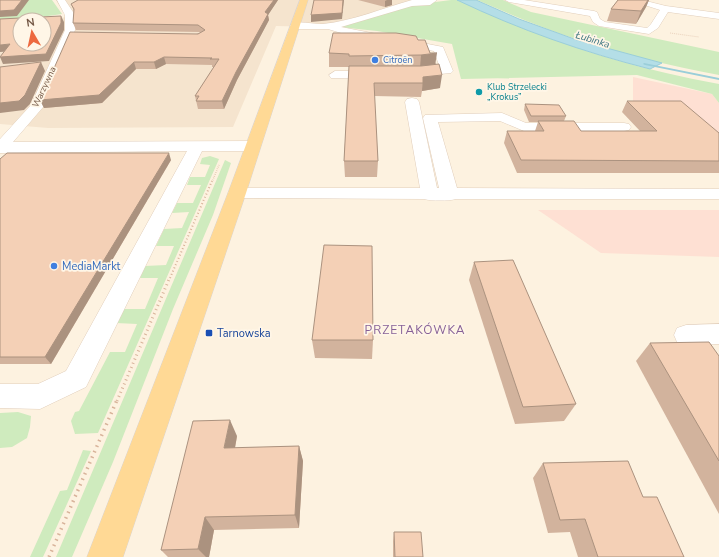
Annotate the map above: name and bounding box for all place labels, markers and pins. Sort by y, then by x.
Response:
place label: Citroën [383,54,412,66]
marker: Citroën [370,55,380,65]
place label: Klub Strzelecki „Krokus” [487,81,547,103]
marker: Klub Strzelecki „Krokus” [474,87,484,97]
place label: MediaMarkt [62,259,121,274]
marker: MediaMarkt [49,261,59,271]
place label: Tarnowska [217,326,271,341]
marker: Tarnowska [204,328,214,338]

